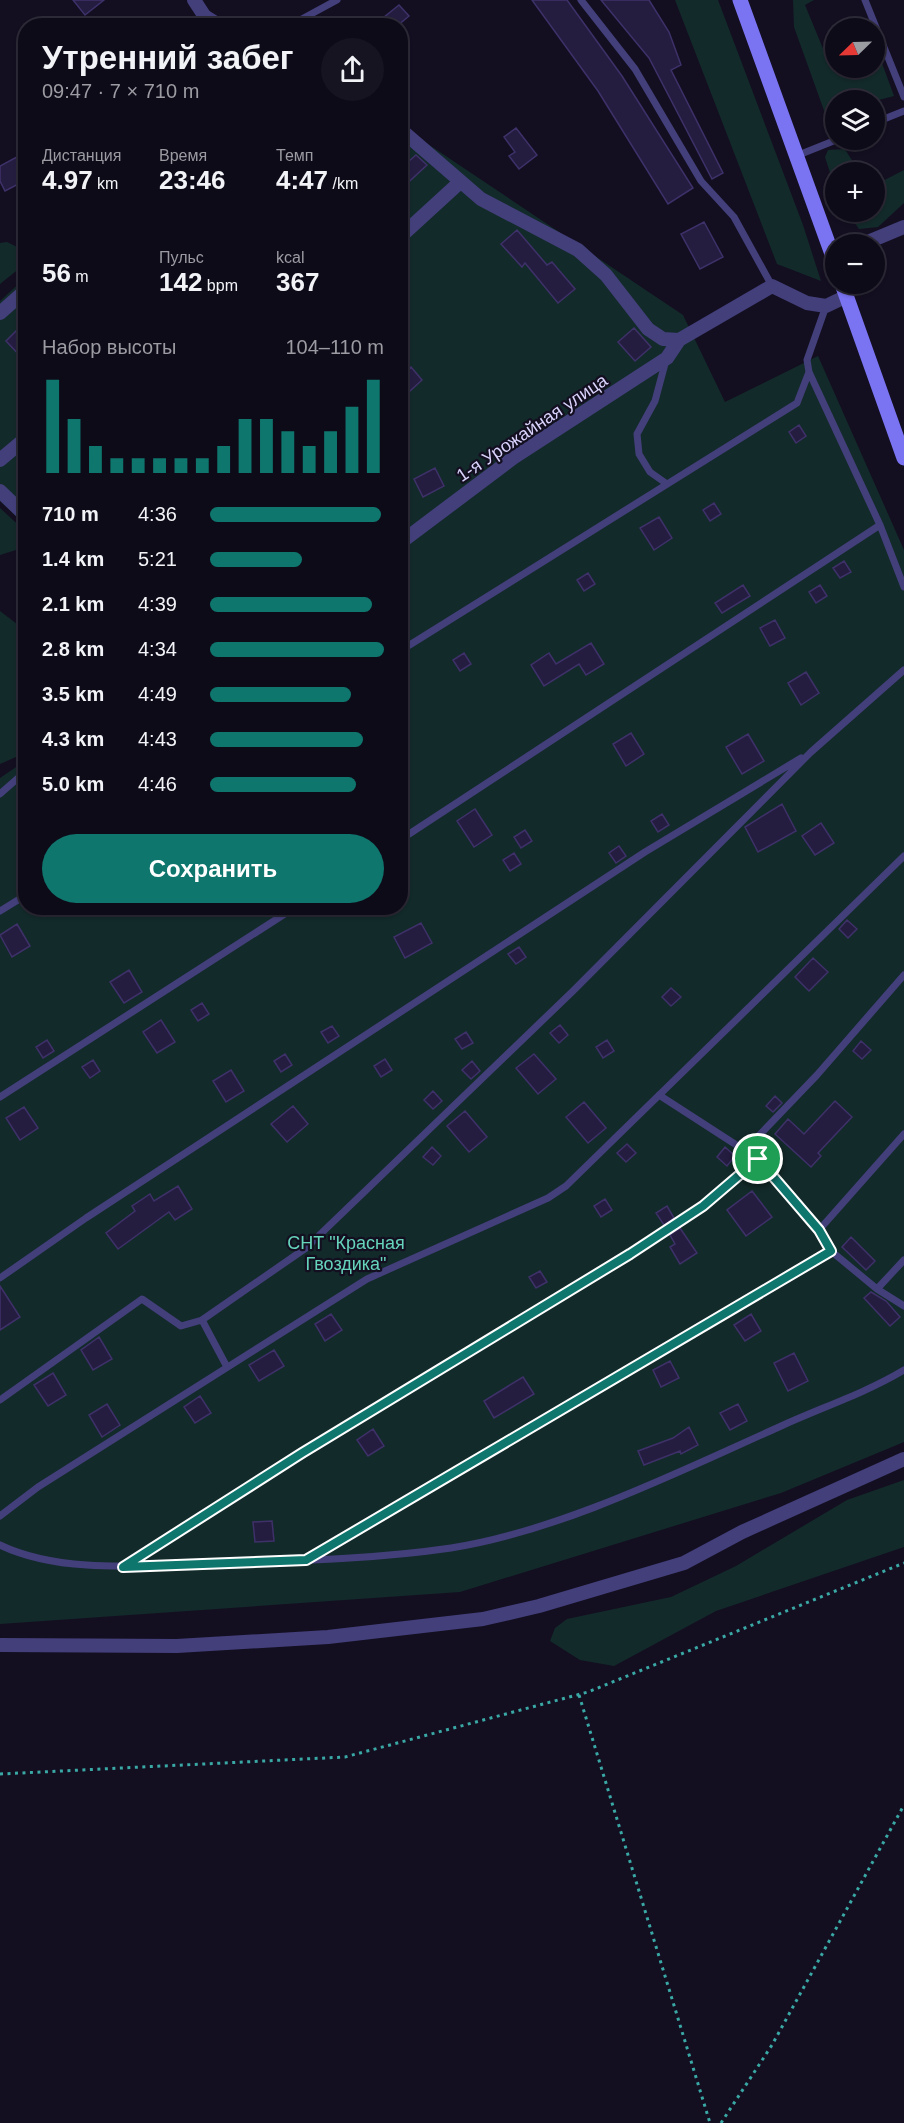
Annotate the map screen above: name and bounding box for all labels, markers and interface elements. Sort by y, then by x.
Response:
north arrow [825,18,885,78]
map controls [825,18,885,294]
button: share [321,38,384,101]
text: Утренний забег [42,39,294,76]
text: 09:47 · 7 × 710 m [42,80,199,102]
button: layers [825,90,885,150]
text: Дистанция [42,147,121,164]
text: Время [159,147,207,164]
text: Темп [276,147,313,164]
button: + [825,162,885,222]
text: 4.97 [42,165,93,195]
text: 23:46 [159,165,226,195]
text: 4:47 [276,165,328,195]
text: km [93,175,118,192]
text: /km [328,175,358,192]
button: − [825,234,885,294]
text: Пульс [159,249,204,266]
text: kcal [276,249,304,266]
text: 56 [42,258,71,288]
text: 142 [159,267,202,297]
text: 367 [276,267,319,297]
text: m [71,268,89,285]
text: bpm [202,277,238,294]
text: Набор высоты [42,336,176,358]
text: 104–110 m [285,336,384,358]
street label: 1-я Урожайная улица [453,370,612,486]
text: 710 m [42,503,99,525]
text: 4:36 [138,503,177,525]
text: 1.4 km [42,548,104,570]
text: 5:21 [138,548,177,570]
text: 2.1 km [42,593,104,615]
text: 4:39 [138,593,177,615]
text: 2.8 km [42,638,104,660]
text: 4:34 [138,638,177,660]
text: 3.5 km [42,683,104,705]
text: 4:49 [138,683,177,705]
text: 4.3 km [42,728,104,750]
text: 4:43 [138,728,177,750]
text: 5.0 km [42,773,104,795]
text: 4:46 [138,773,177,795]
button: Сохранить [42,834,384,903]
pin [732,1133,783,1184]
icon: arrive [741,1142,774,1175]
park label: СНТ "Красная Гвоздика" [287,1233,405,1274]

